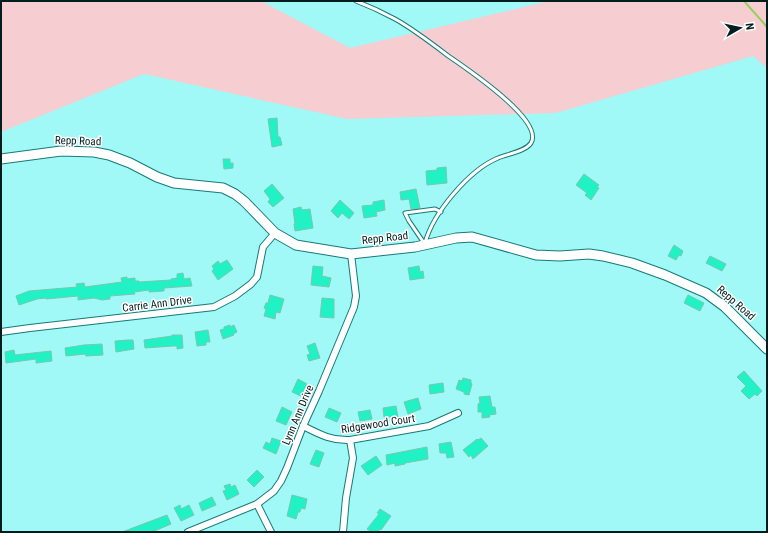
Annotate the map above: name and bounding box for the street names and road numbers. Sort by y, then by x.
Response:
street label: Repp Road [55,134,101,148]
street label: Repp Road [361,229,409,247]
street label: Repp Road [714,283,758,323]
street label: Carrie Ann Drive [122,293,192,315]
street label: Lynn Ann Drive [280,383,316,447]
street label: Ridgewood Court [340,412,416,436]

